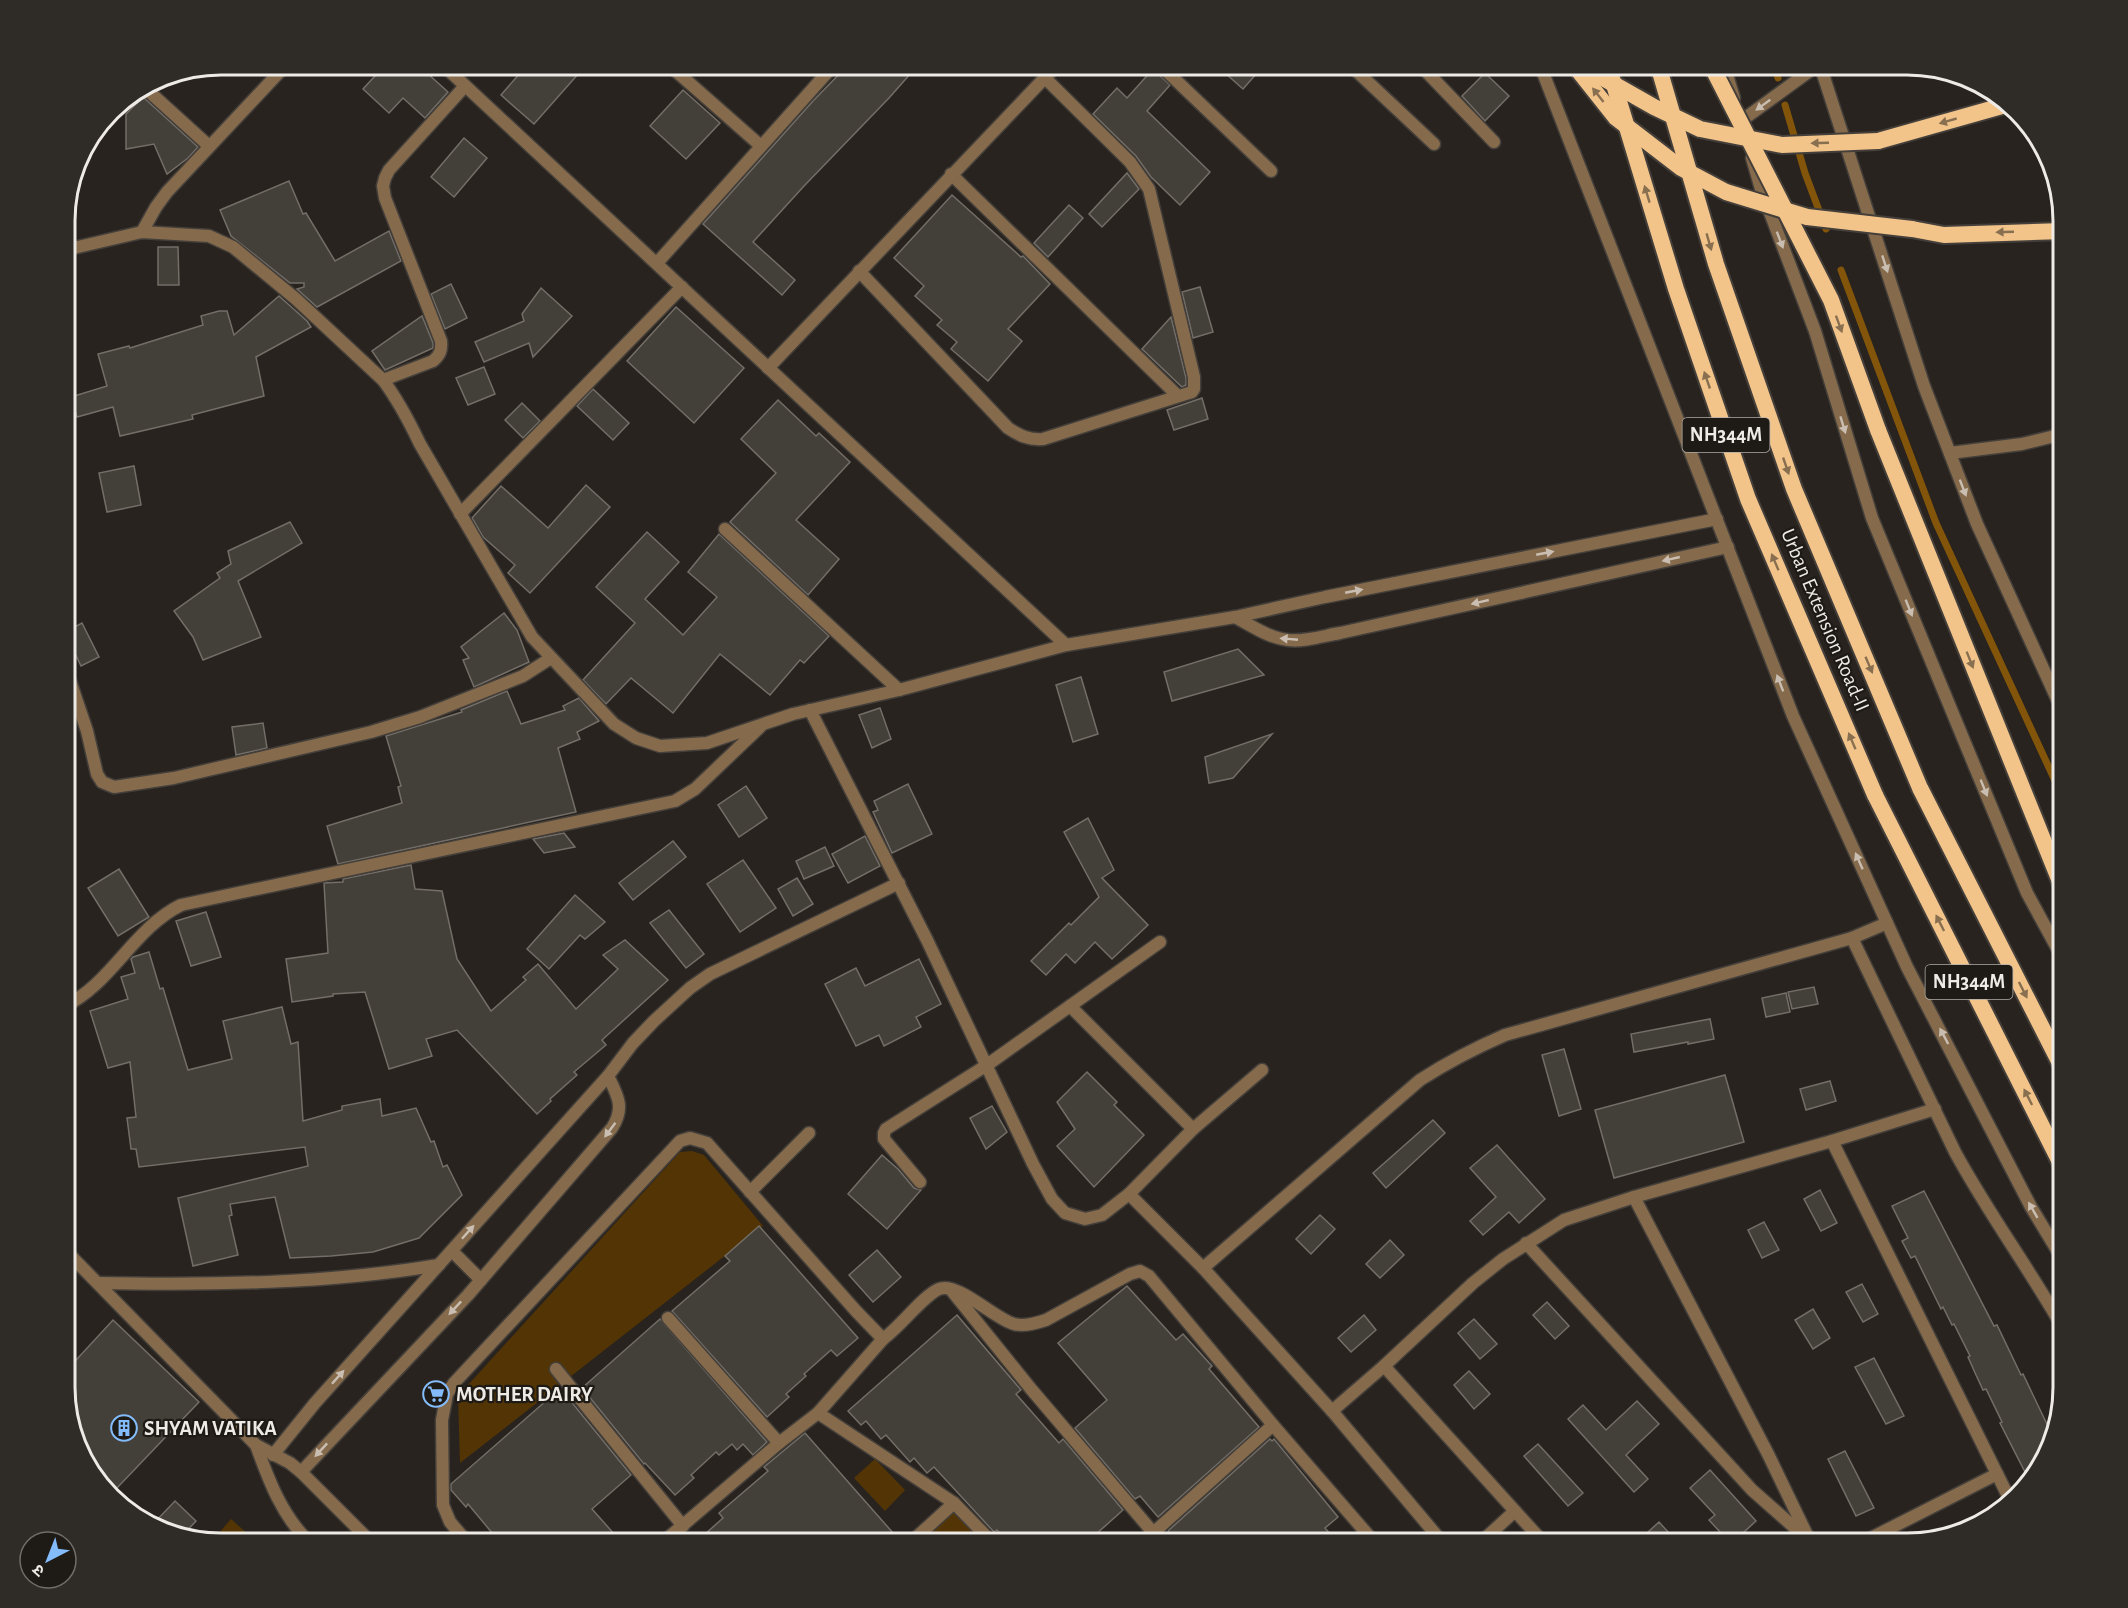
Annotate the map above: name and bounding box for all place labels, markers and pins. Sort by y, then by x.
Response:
supermarket icon: MOTHER DAIRY [421,1379,451,1409]
place label: MOTHER DAIRY [456,1384,593,1405]
building icon: SHYAM VATIKA [109,1413,139,1443]
place label: SHYAM VATIKA [144,1418,277,1439]

